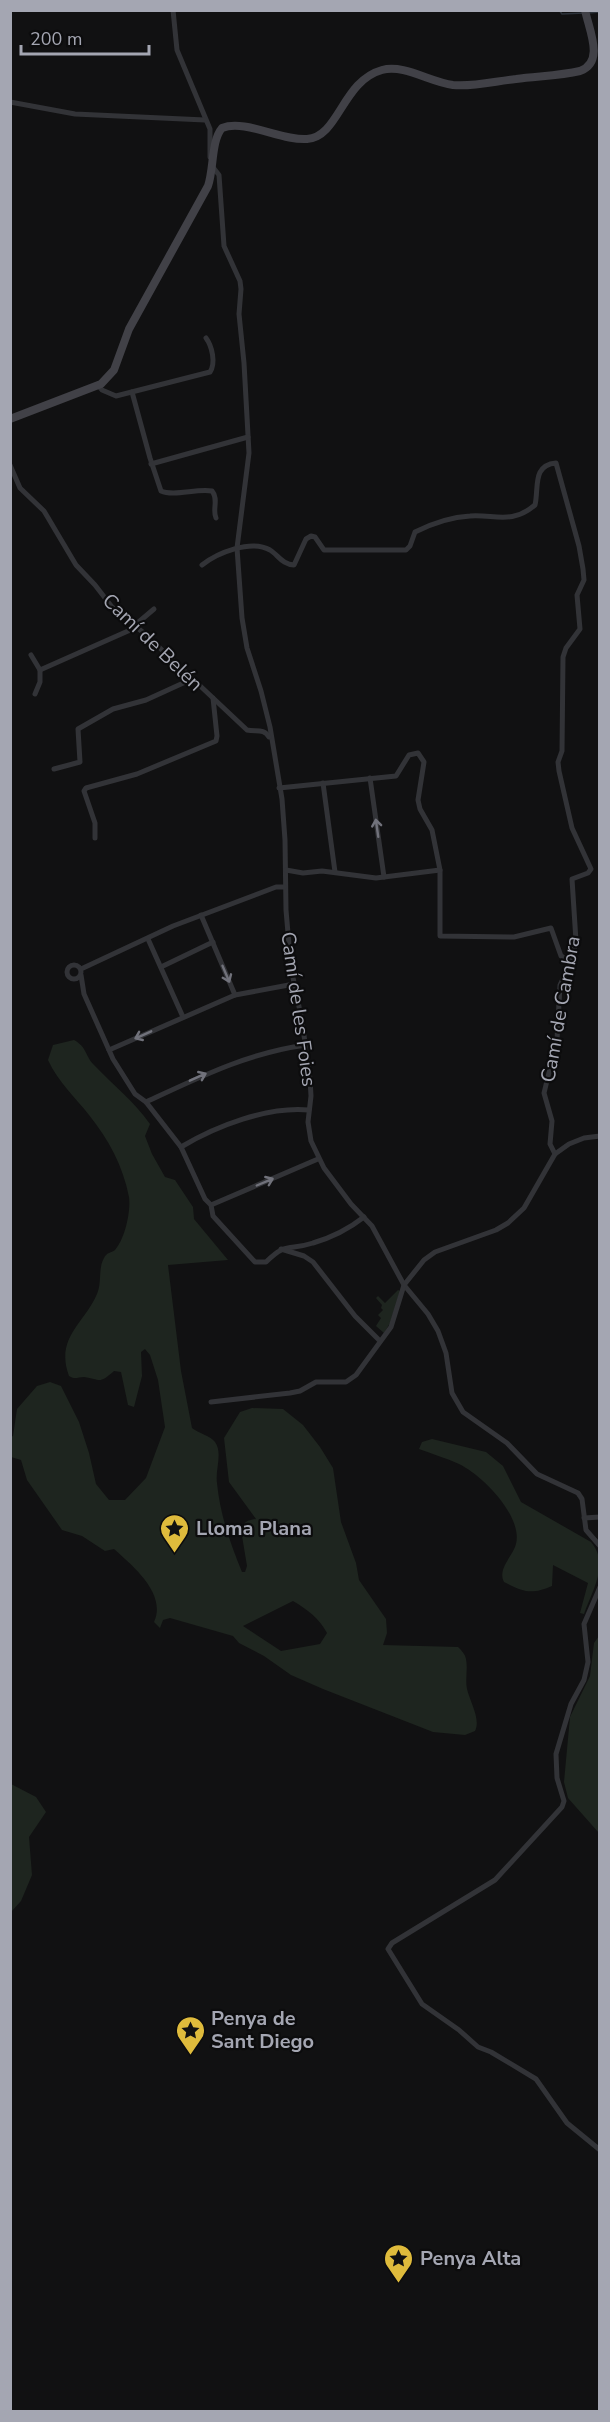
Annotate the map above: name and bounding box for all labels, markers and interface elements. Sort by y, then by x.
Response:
scale bar [21,18,148,56]
text: 200 m [30,27,82,51]
street label: Camí de Belén [96,587,209,697]
one-way arrow [371,818,382,838]
street label: Camí de les Foies [274,930,323,1088]
street label: Camí de Cambra [534,934,587,1084]
one-way arrow [222,965,233,983]
one-way arrow [134,1030,152,1041]
one-way arrow [189,1071,207,1082]
one-way arrow [255,1176,273,1187]
place icon: Lloma Plana [159,1512,191,1554]
place label: Lloma Plana [196,1515,312,1542]
place label: Penya de Sant Diego [211,2005,314,2055]
place icon: Penya de Sant Diego [174,2014,206,2056]
place icon: Penya Alta [383,2242,415,2284]
place label: Penya Alta [420,2245,521,2272]

